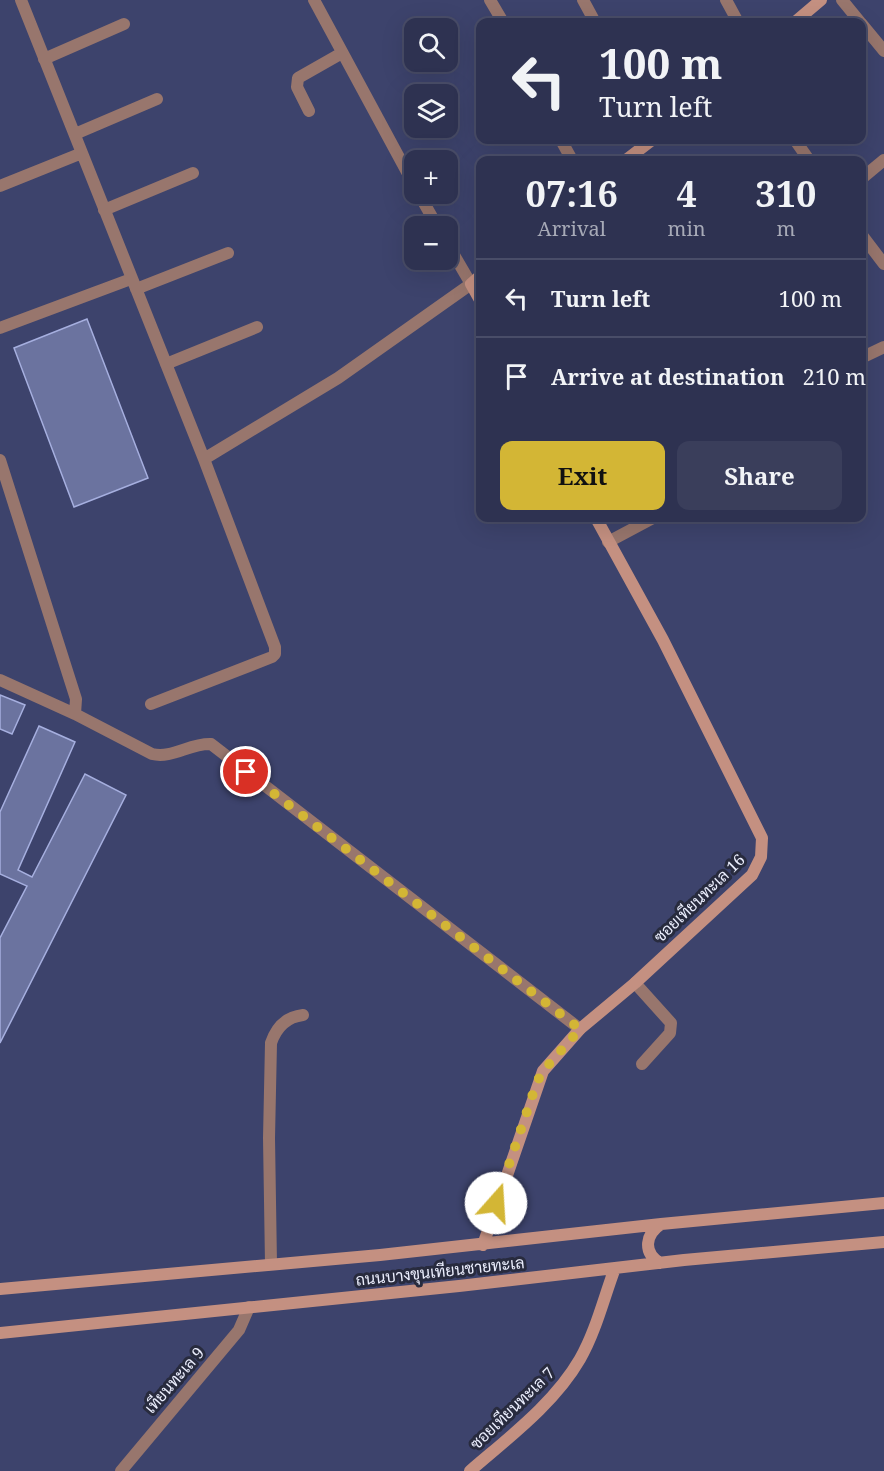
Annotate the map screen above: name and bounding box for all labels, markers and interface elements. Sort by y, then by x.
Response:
map controls [404,18,458,270]
button: search [404,18,458,72]
text: 100 m [599,34,723,91]
icon: left [500,42,578,120]
button: layers [404,84,458,138]
text: Turn left [599,88,712,125]
button: + [404,150,458,204]
text: 07:16 [526,169,618,218]
text: 4 [676,169,697,218]
text: 310 [755,169,816,218]
text: Arrival [538,215,606,242]
text: min [668,215,706,242]
text: m [776,215,795,242]
button: − [404,216,458,270]
icon: left [500,282,533,315]
text: Turn left [551,283,650,313]
text: 100 m [779,283,842,313]
icon: arrive [500,360,533,393]
text: Arrive at destination [551,361,785,391]
text: 210 m [803,361,866,391]
button: Exit [500,441,665,510]
button: Share [677,441,842,510]
pin [220,746,271,797]
icon: arrive [229,755,262,788]
street label: ซอยเทียนทะเล 16 [649,849,749,947]
position arrow [464,1171,528,1235]
street label: ถนนบางขุนเทียนชายทะเล [355,1251,526,1292]
street label: เทียนทะเล 9 [139,1342,209,1418]
street label: ซอยเทียนทะเล 7 [465,1362,559,1454]

